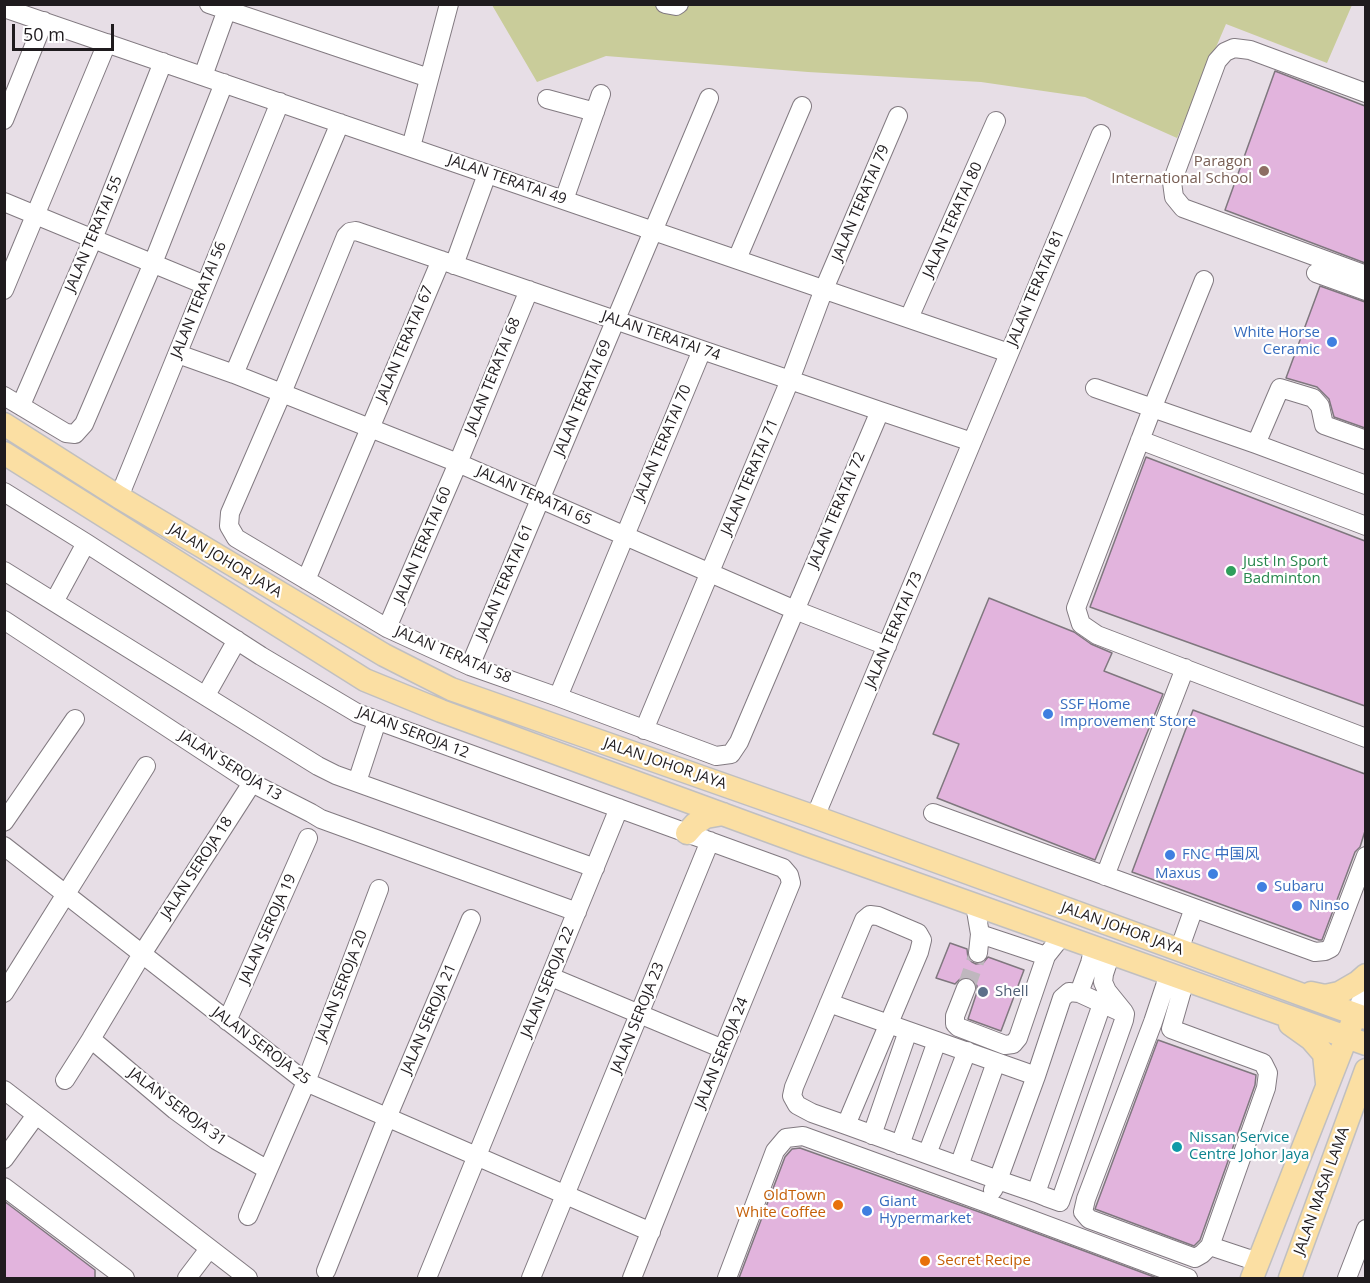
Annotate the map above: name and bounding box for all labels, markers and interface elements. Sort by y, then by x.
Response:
scale bar [15,12,117,50]
text: 50 m [23,22,65,46]
street label: JALAN TERATAI 79 [828,142,894,264]
street label: JALAN TERATAI 49 [445,151,569,209]
place label: Paragon International School [1111,153,1252,188]
street label: JALAN TERATAI 80 [919,160,987,280]
marker: Paragon International School [1257,164,1271,178]
street label: JALAN TERATAI 55 [61,173,127,295]
street label: JALAN TERATAI 81 [1003,227,1069,349]
street label: JALAN TERATAI 56 [167,239,231,361]
street label: JALAN TERATAI 67 [372,283,438,405]
street label: JALAN TERATAI 74 [599,307,723,365]
street label: JALAN TERATAI 68 [461,315,525,437]
place label: White Horse Ceramic [1234,324,1320,359]
marker: White Horse Ceramic [1325,335,1339,349]
street label: JALAN TERATAI 69 [550,337,616,459]
street label: JALAN TERATAI 70 [630,382,696,504]
street label: JALAN TERATAI 71 [717,416,783,538]
street label: JALAN TERATAI 72 [804,449,870,571]
street label: JALAN TERATAI 65 [474,462,594,530]
street label: JALAN TERATAI 60 [390,484,456,606]
street label: JALAN JOHOR JAYA [165,520,285,602]
street label: JALAN TERATAI 61 [472,521,538,643]
place label: Just In Sport Badminton [1243,553,1328,588]
marker: Just In Sport Badminton [1224,564,1238,578]
street label: JALAN TERATAI 73 [861,569,927,691]
street label: JALAN TERATAI 58 [392,622,514,688]
place label: SSF Home Improvement Store [1060,696,1196,731]
street label: JALAN SEROJA 12 [355,703,471,763]
marker: SSF Home Improvement Store [1041,707,1055,721]
street label: JALAN SEROJA 13 [175,727,285,805]
street label: JALAN JOHOR JAYA [601,734,729,794]
street label: JALAN SEROJA 18 [157,814,237,922]
place label: FNC 中国风 [1182,846,1259,864]
marker: FNC 中国风 [1163,848,1177,862]
place label: Maxus [1155,865,1201,883]
marker: Maxus [1206,867,1220,881]
street label: JALAN SEROJA 19 [236,871,300,987]
place label: Subaru [1274,878,1324,896]
marker: Subaru [1255,880,1269,894]
place label: Ninso [1309,897,1349,915]
street label: JALAN JOHOR JAYA [1058,898,1186,960]
marker: Ninso [1290,899,1304,913]
street label: JALAN SEROJA 22 [518,924,578,1040]
street label: JALAN SEROJA 20 [312,928,372,1044]
street label: JALAN SEROJA 23 [608,960,668,1076]
street label: JALAN SEROJA 21 [398,961,460,1077]
place label: Shell [995,983,1028,1001]
marker: Shell [976,985,990,999]
street label: JALAN SEROJA 24 [692,995,752,1111]
street label: JALAN SEROJA 25 [208,1003,314,1089]
street label: JALAN SEROJA 31 [124,1064,230,1150]
street label: JALAN MASAI LAMA [1290,1124,1354,1258]
place label: Nissan Service Centre Johor Jaya [1189,1129,1309,1164]
marker: Nissan Service Centre Johor Jaya [1170,1140,1184,1154]
place label: OldTown White Coffee [736,1187,826,1222]
place label: Giant Hypermarket [879,1193,971,1228]
marker: OldTown White Coffee [831,1198,845,1212]
marker: Giant Hypermarket [860,1204,874,1218]
place label: Secret Recipe [937,1252,1031,1270]
marker: Secret Recipe [918,1254,932,1268]

